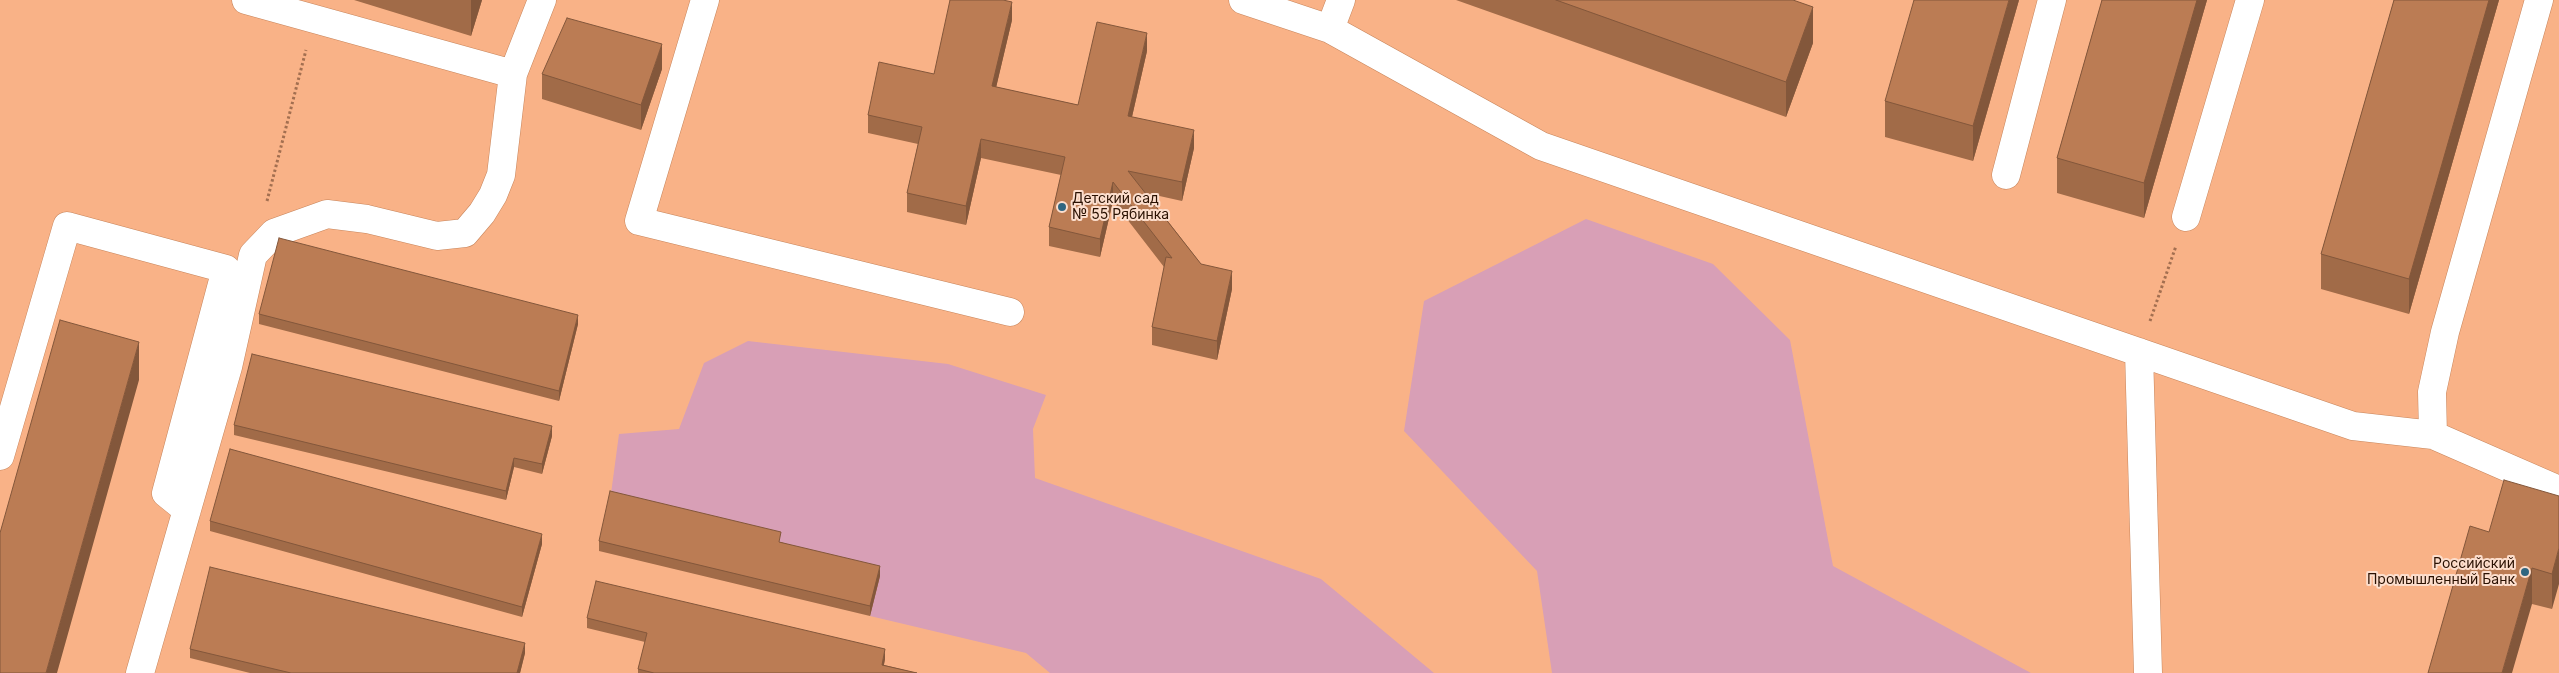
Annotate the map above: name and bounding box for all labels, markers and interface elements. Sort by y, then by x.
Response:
place label: Детский сад № 55 Рябинка [1072,191,1169,223]
marker: Детский сад № 55 Рябинка [1056,201,1068,213]
place label: Российский Промышленный Банк [2367,556,2515,588]
marker: Российский Промышленный Банк [2519,566,2531,578]

